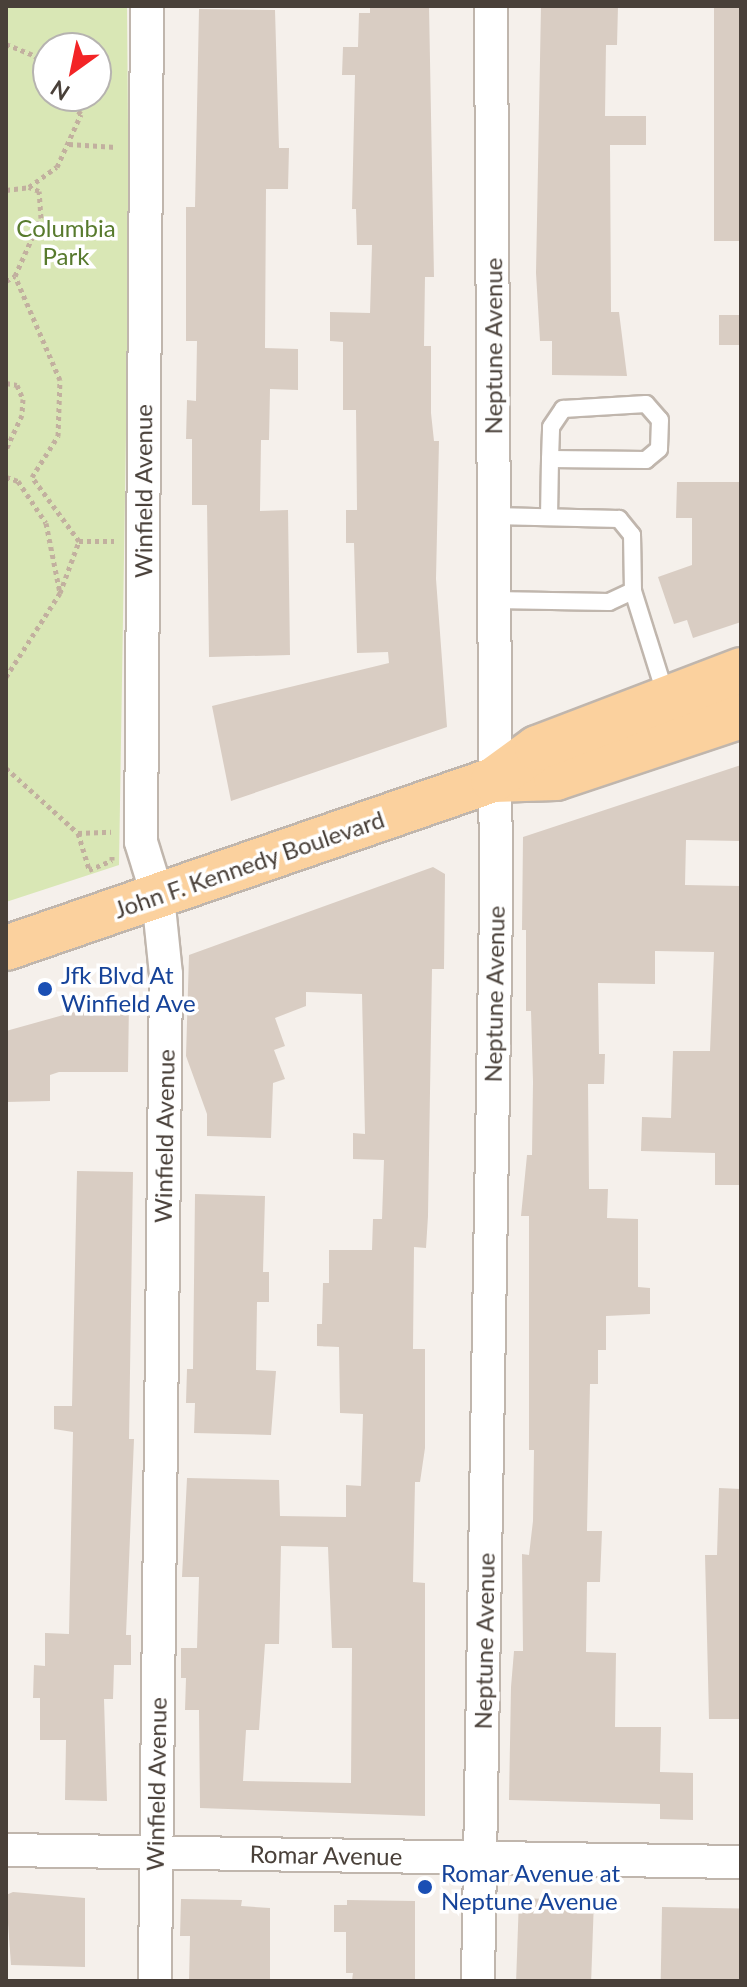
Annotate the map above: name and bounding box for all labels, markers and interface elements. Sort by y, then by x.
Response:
north arrow [32,32,112,112]
text: N [45,75,74,107]
park label: Columbia Park [16,214,116,270]
street label: Neptune Avenue [479,257,507,435]
street label: Winfield Avenue [129,404,157,578]
street label: John F. Kennedy Boulevard [110,804,388,924]
street label: Neptune Avenue [478,905,510,1083]
place label: Jfk Blvd At Winfield Ave [61,961,196,1017]
marker: Jfk Blvd At Winfield Ave [36,980,54,998]
street label: Winfield Avenue [148,1048,180,1224]
street label: Neptune Avenue [468,1552,500,1730]
street label: Winfield Avenue [140,1696,172,1872]
street label: Romar Avenue [249,1839,403,1871]
place label: Romar Avenue at Neptune Avenue [441,1859,621,1915]
marker: Romar Avenue at Neptune Avenue [416,1878,434,1896]

